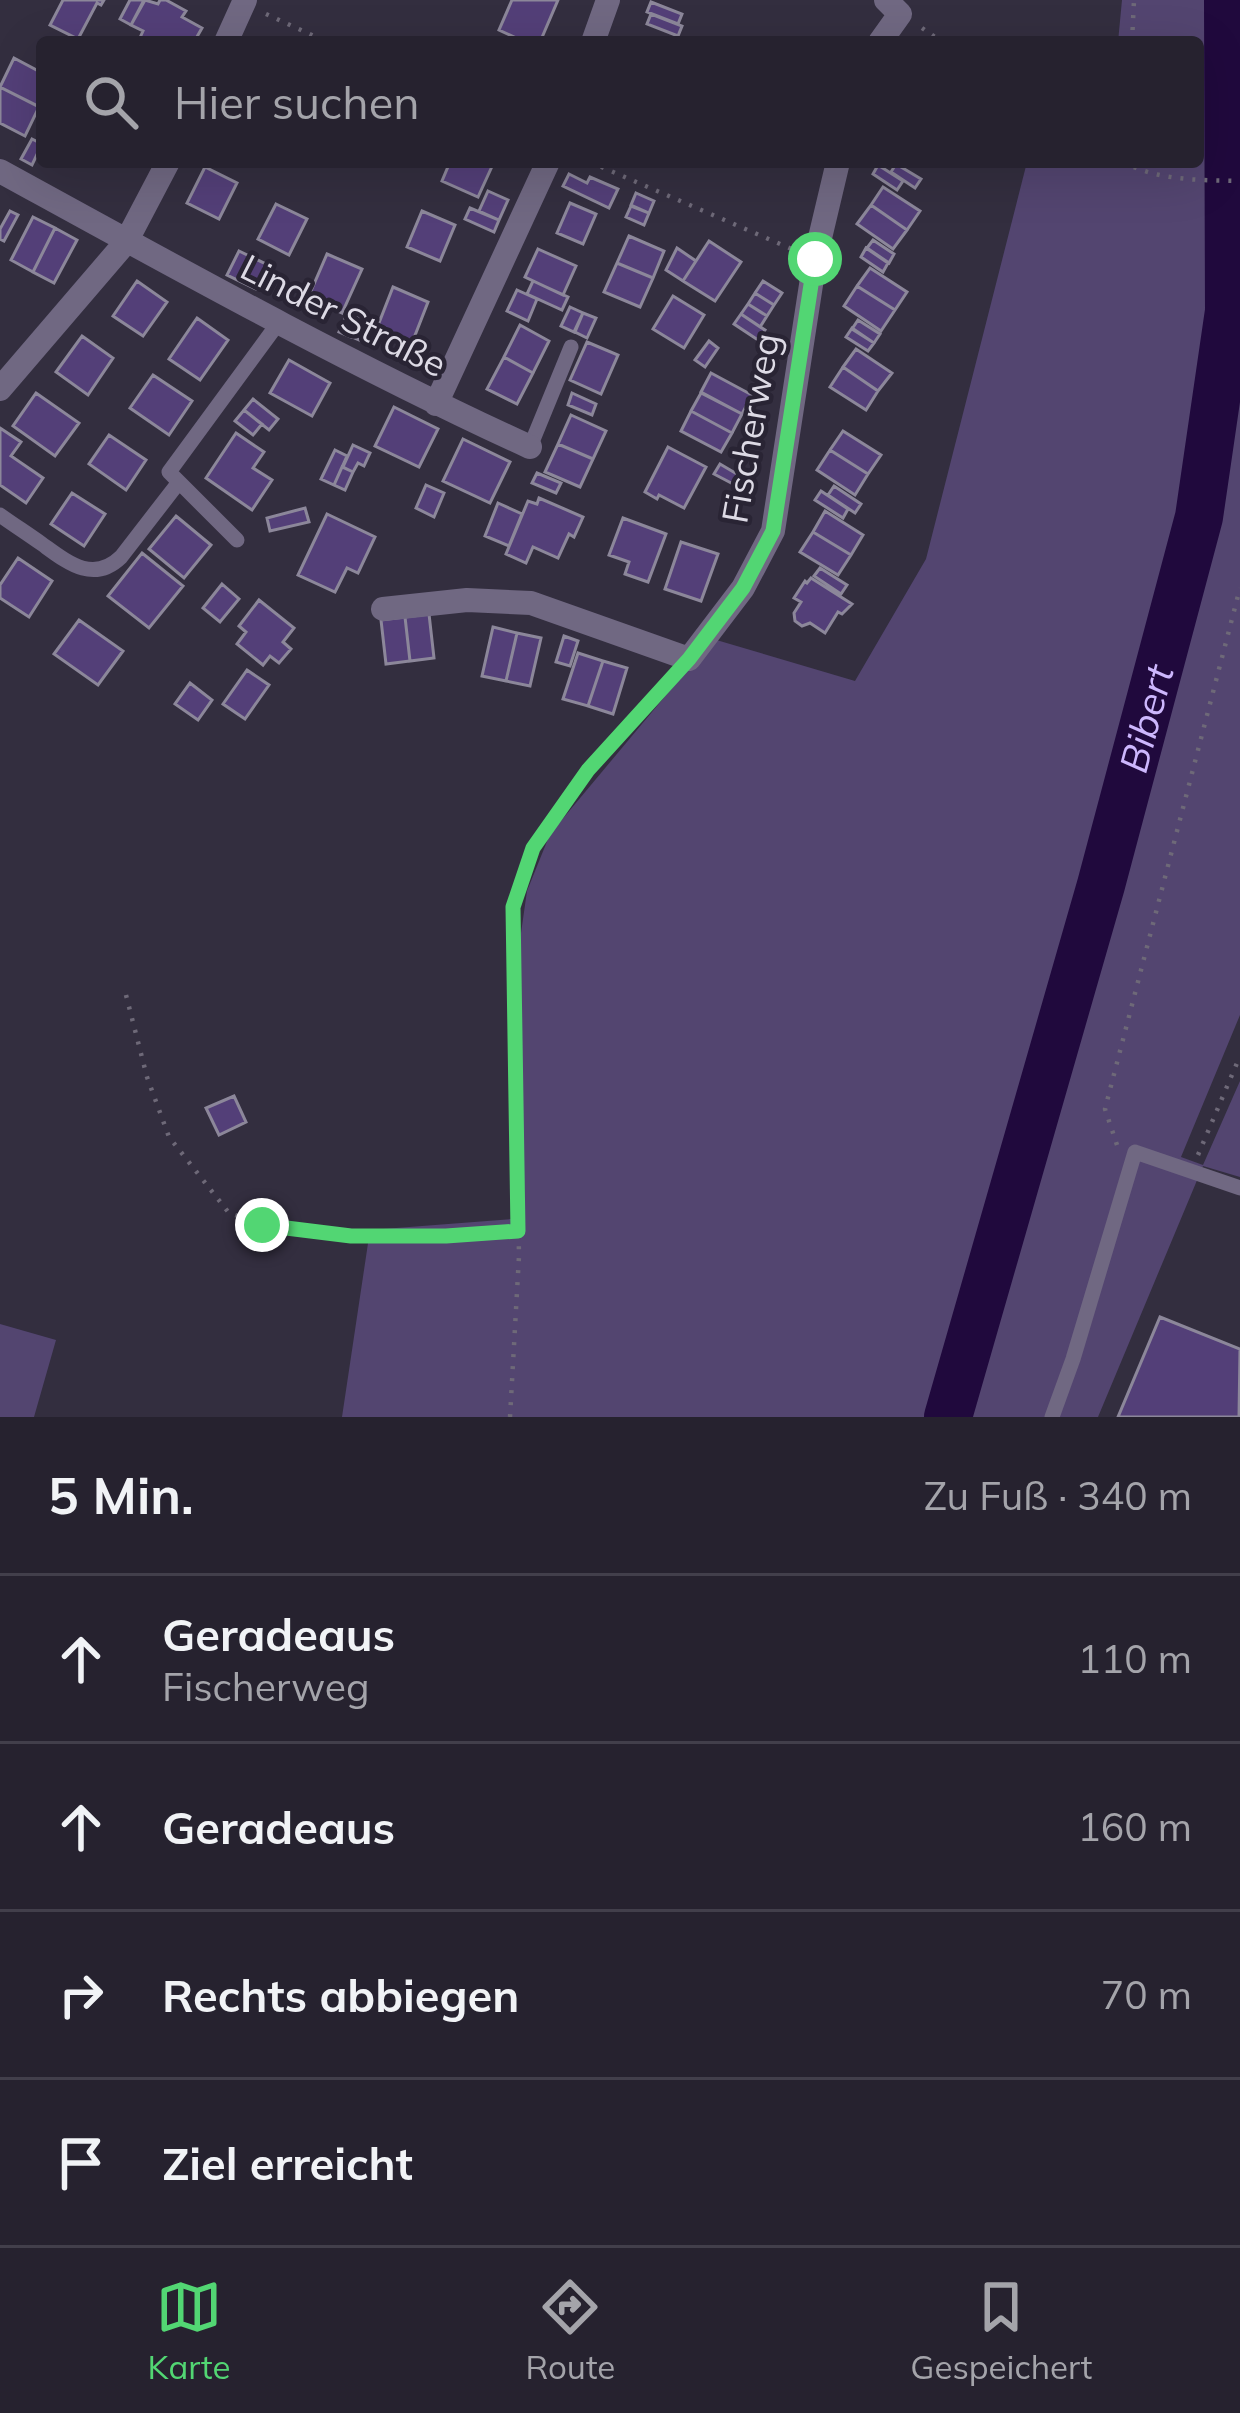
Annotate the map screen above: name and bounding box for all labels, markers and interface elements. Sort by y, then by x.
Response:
search box [36,36,1204,168]
icon: search [78,69,144,135]
text: Hier suchen [174,74,420,130]
route start [788,232,842,286]
street label: Linder Straße [234,244,454,386]
street label: Fischerweg [711,330,789,526]
water label: Bibert [1108,658,1183,777]
route end [235,1198,289,1252]
text: 5 Min. [48,1463,194,1527]
text: Zu Fuß · 340 m [924,1471,1192,1520]
text: Geradeaus [162,1606,395,1662]
icon: ahead [48,1626,114,1692]
text: 110 m [1077,1634,1192,1683]
text: Fischerweg [162,1662,370,1711]
icon: ahead [48,1794,114,1860]
text: Geradeaus [162,1799,395,1855]
text: 160 m [1077,1802,1192,1851]
icon: right [48,1962,114,2028]
text: Rechts abbiegen [162,1967,519,2023]
text: 70 m [1101,1970,1192,2019]
icon: arrive [48,2130,114,2196]
text: Ziel erreicht [162,2135,413,2191]
tab: Karte [148,2274,230,2387]
tab: Route [526,2274,615,2387]
tab: Gespeichert [910,2274,1092,2387]

